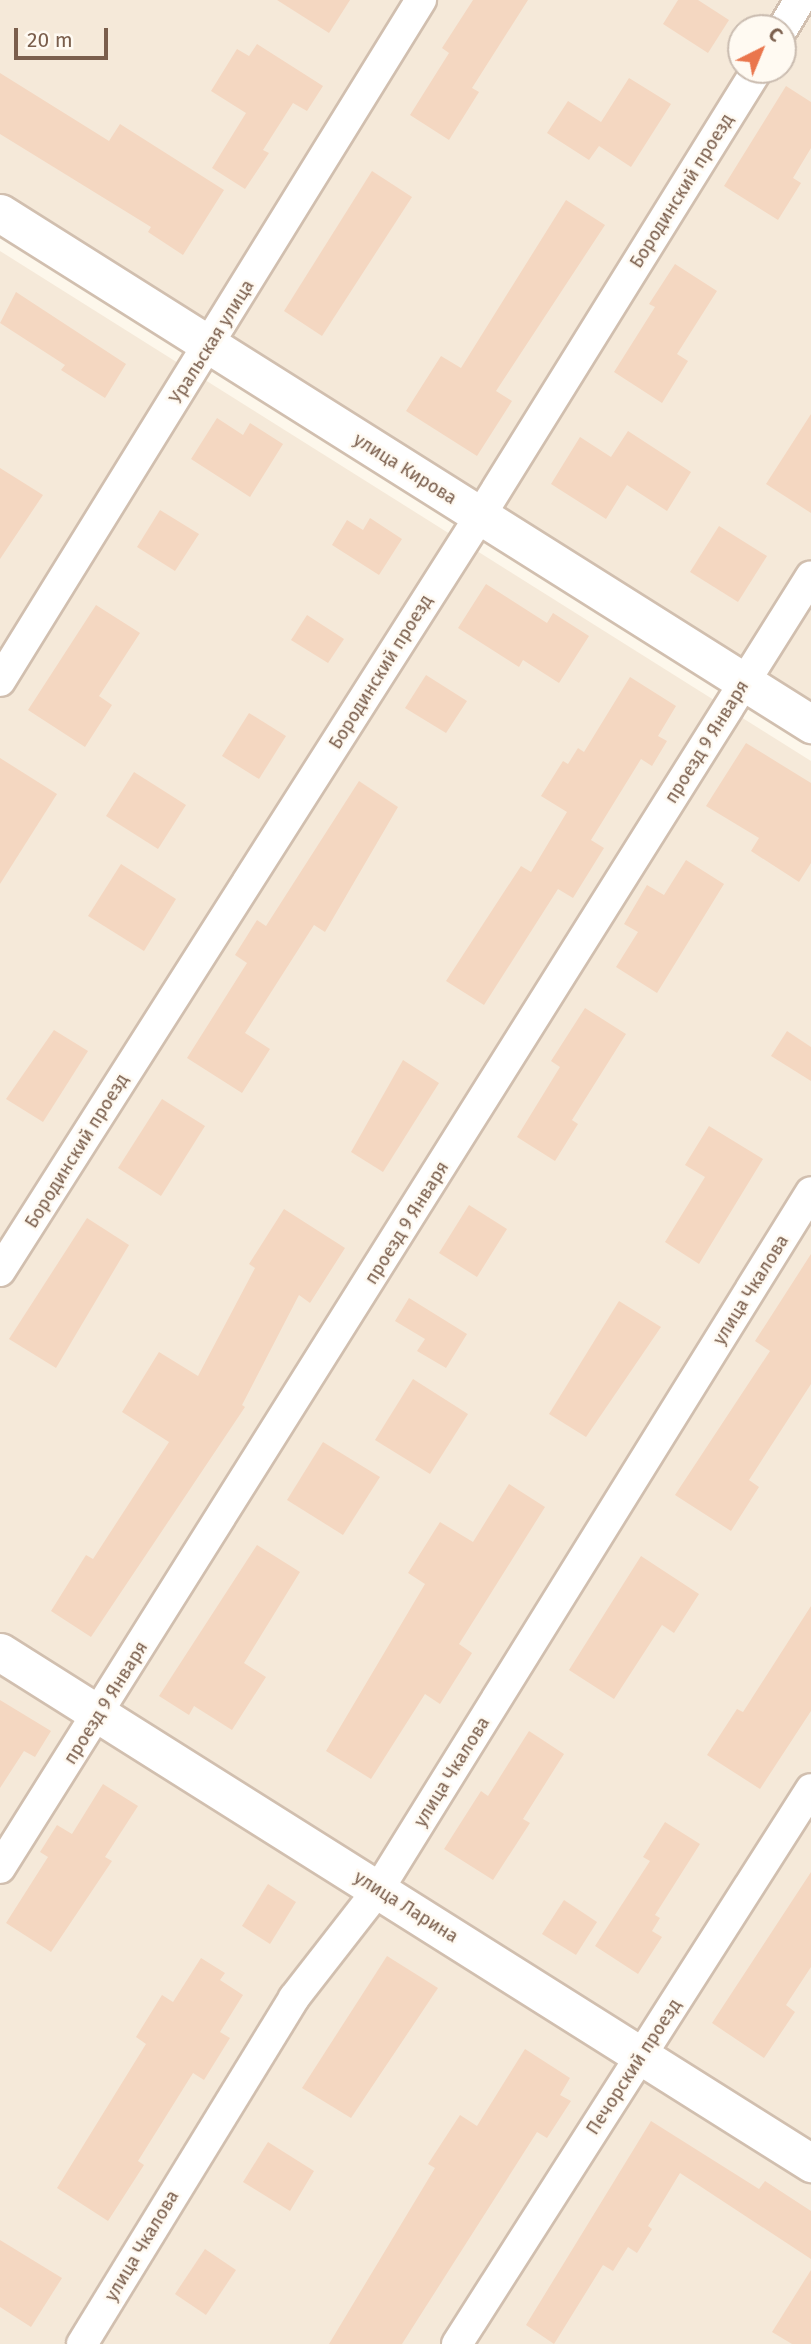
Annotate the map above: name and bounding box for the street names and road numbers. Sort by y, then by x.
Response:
street label: Бородинский проезд [626,110,738,272]
street label: Уральская улица [165,276,259,408]
street label: улица Кирова [350,429,460,509]
street label: Бородинский проезд [325,591,437,753]
street label: проезд 9 Января [661,677,753,807]
street label: Бородинский проезд [21,1070,133,1232]
street label: проезд 9 Января [361,1158,453,1288]
street label: улица Чкалова [709,1231,793,1349]
street label: проезд 9 Января [60,1638,152,1768]
street label: улица Чкалова [410,1713,494,1831]
street label: улица Ларина [350,1866,462,1948]
street label: Печорский проезд [582,1995,686,2139]
street label: улица Чкалова [100,2187,184,2305]

